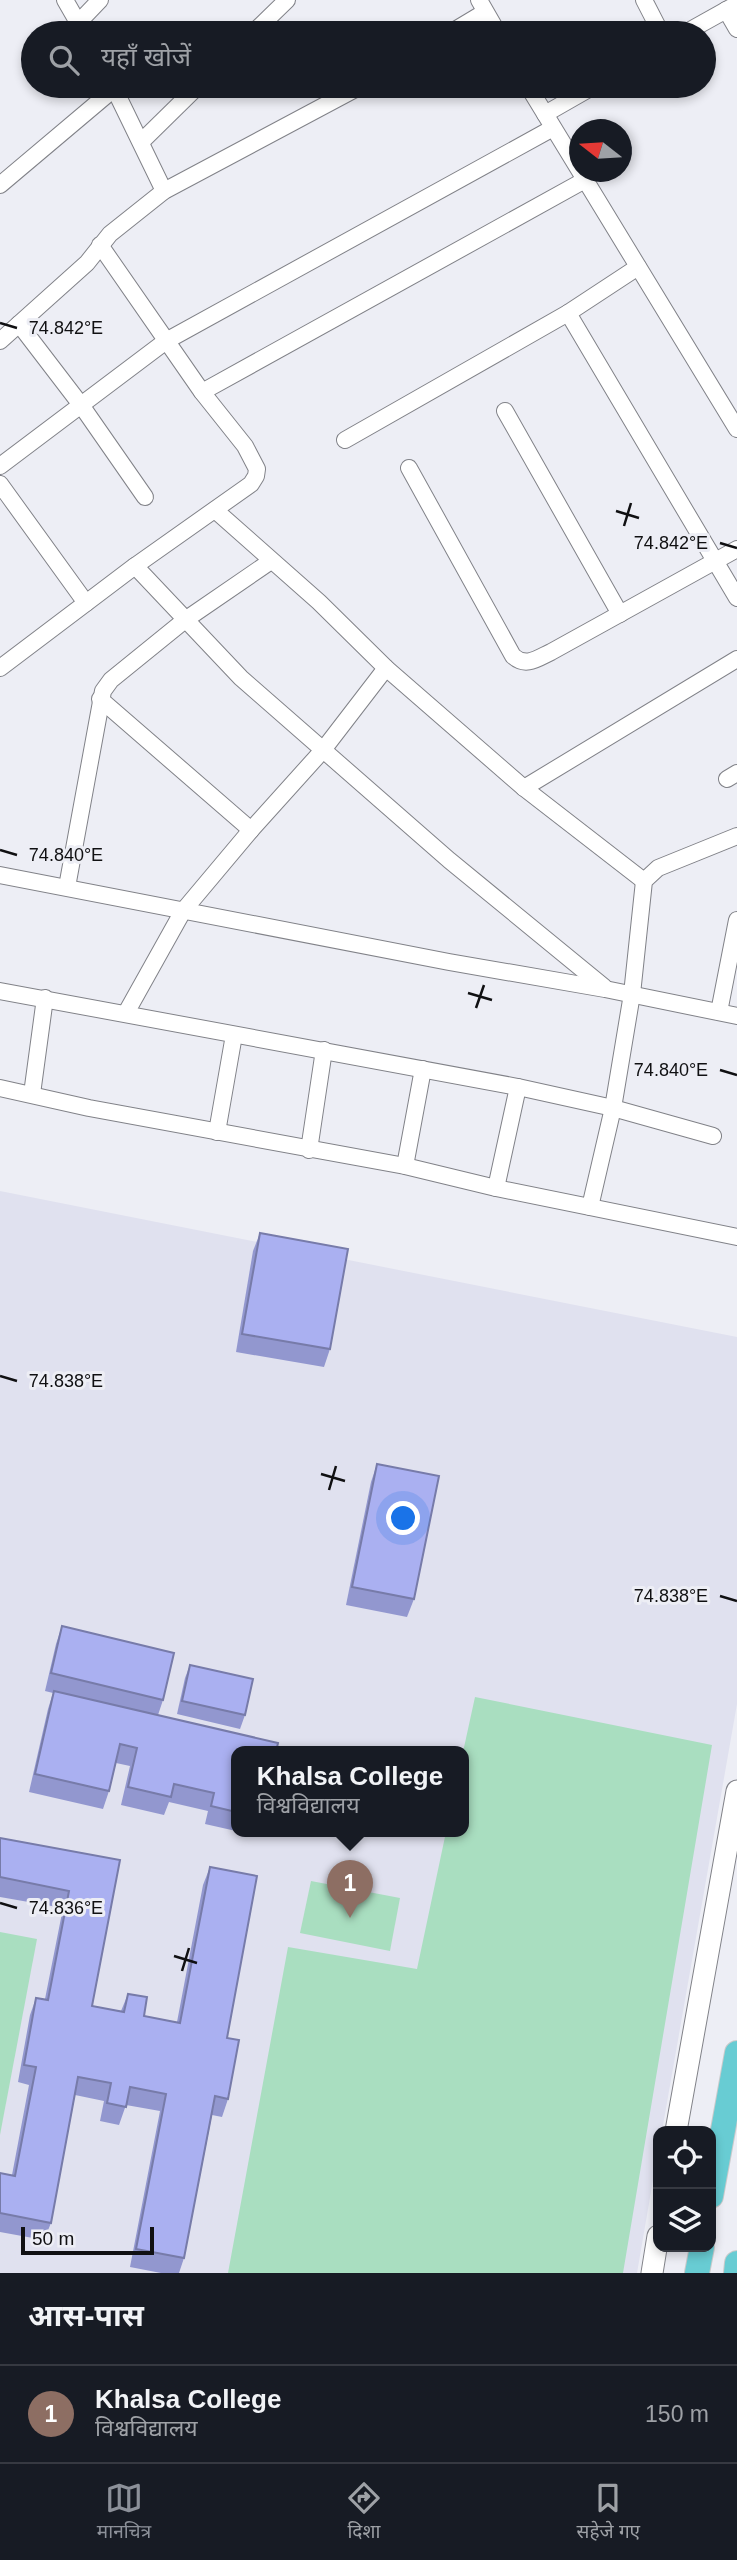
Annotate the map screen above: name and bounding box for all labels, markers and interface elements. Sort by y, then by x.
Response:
search box [21,21,716,98]
icon: search [45,41,83,79]
text: यहाँ खोजें [101,42,191,72]
north arrow [569,119,632,182]
text: 74.842°E [29,318,103,338]
text: 74.842°E [634,533,708,553]
text: 74.840°E [29,845,103,865]
text: 74.840°E [634,1060,708,1080]
text: 74.838°E [29,1371,103,1391]
your location [386,1501,420,1535]
text: 74.838°E [634,1586,708,1606]
popup [231,1746,469,1837]
text: Khalsa College [257,1761,443,1791]
text: विश्वविद्यालय [257,1792,360,1818]
pin: 1 [327,1860,373,1918]
text: 74.836°E [29,1898,103,1918]
map controls [653,2126,716,2252]
button: locate [653,2126,716,2189]
button: layers [653,2189,716,2252]
scale bar [21,2224,154,2256]
text: 50 m [32,2228,74,2249]
text: आस-पास [28,2299,144,2332]
text: Khalsa College [95,2384,281,2414]
text: 1 [45,2401,57,2427]
text: 150 m [645,2401,709,2427]
text: विश्वविद्यालय [95,2415,198,2441]
tab: मानचित्र [97,2479,151,2546]
tab: दिशा [345,2479,383,2546]
tab: सहेजे गए [577,2479,640,2546]

